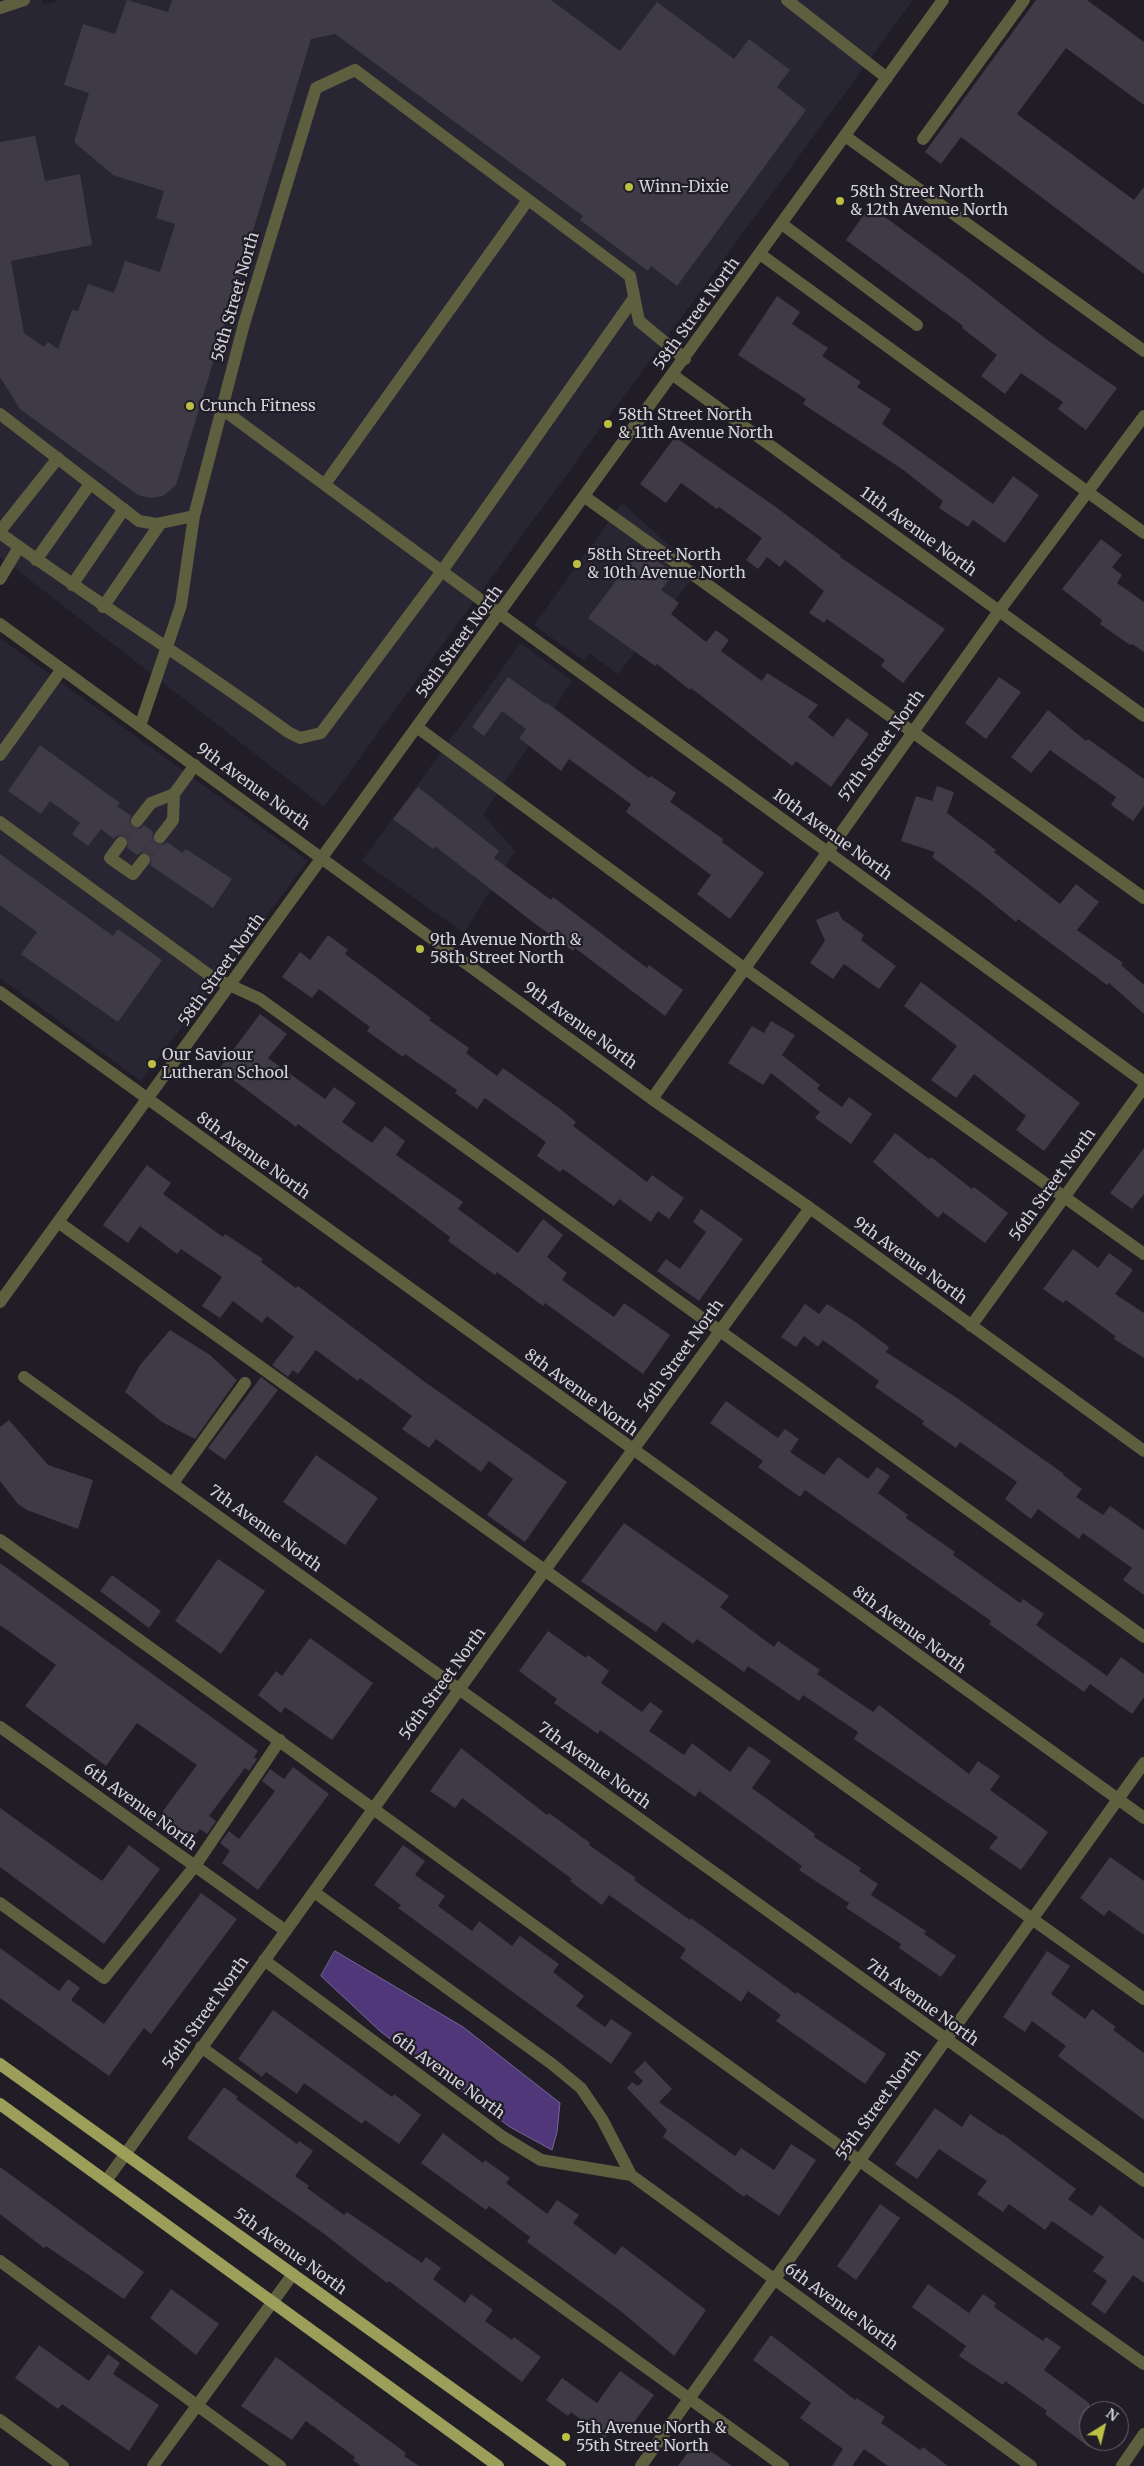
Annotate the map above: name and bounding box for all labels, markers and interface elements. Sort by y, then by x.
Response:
place label: Winn-Dixie [639,177,729,197]
marker: Winn-Dixie [623,181,635,193]
place label: 58th Street North & 12th Avenue North [850,182,1008,220]
marker: 58th Street North & 12th Avenue North [834,195,846,207]
street label: 58th Street North [208,230,264,364]
street label: 58th Street North [650,254,744,374]
place label: Crunch Fitness [200,396,316,416]
marker: Crunch Fitness [184,400,196,412]
place label: 58th Street North & 11th Avenue North [618,405,773,443]
marker: 58th Street North & 11th Avenue North [602,418,614,430]
street label: 11th Avenue North [856,483,980,581]
place label: 58th Street North & 10th Avenue North [587,545,746,583]
marker: 58th Street North & 10th Avenue North [571,558,583,570]
street label: 58th Street North [413,582,507,702]
street label: 57th Street North [835,687,929,805]
street label: 9th Avenue North [193,739,313,835]
street label: 10th Avenue North [769,785,895,885]
street label: 58th Street North [175,910,269,1030]
place label: 9th Avenue North & 58th Street North [430,930,582,968]
marker: 9th Avenue North & 58th Street North [414,943,426,955]
street label: 9th Avenue North [520,978,640,1074]
place label: Our Saviour Lutheran School [162,1045,289,1083]
marker: Our Saviour Lutheran School [146,1058,158,1070]
street label: 8th Avenue North [193,1108,313,1204]
street label: 56th Street North [1006,1125,1100,1245]
street label: 9th Avenue North [850,1213,970,1309]
street label: 56th Street North [634,1296,728,1416]
street label: 8th Avenue North [521,1345,641,1441]
street label: 7th Avenue North [205,1482,325,1576]
street label: 8th Avenue North [849,1582,969,1678]
street label: 56th Street North [396,1624,490,1744]
street label: 7th Avenue North [534,1719,654,1813]
street label: 6th Avenue North [80,1759,200,1855]
street label: 56th Street North [159,1953,253,2073]
street label: 7th Avenue North [862,1956,982,2050]
street label: 6th Avenue North [388,2028,508,2124]
street label: 55th Street North [832,2046,926,2164]
street label: 5th Avenue North [230,2205,350,2299]
street label: 6th Avenue North [781,2259,901,2355]
north arrow [1079,2401,1129,2451]
text: N [1102,2404,1122,2425]
place label: 5th Avenue North & 55th Street North [576,2418,727,2456]
marker: 5th Avenue North & 55th Street North [560,2431,572,2443]

